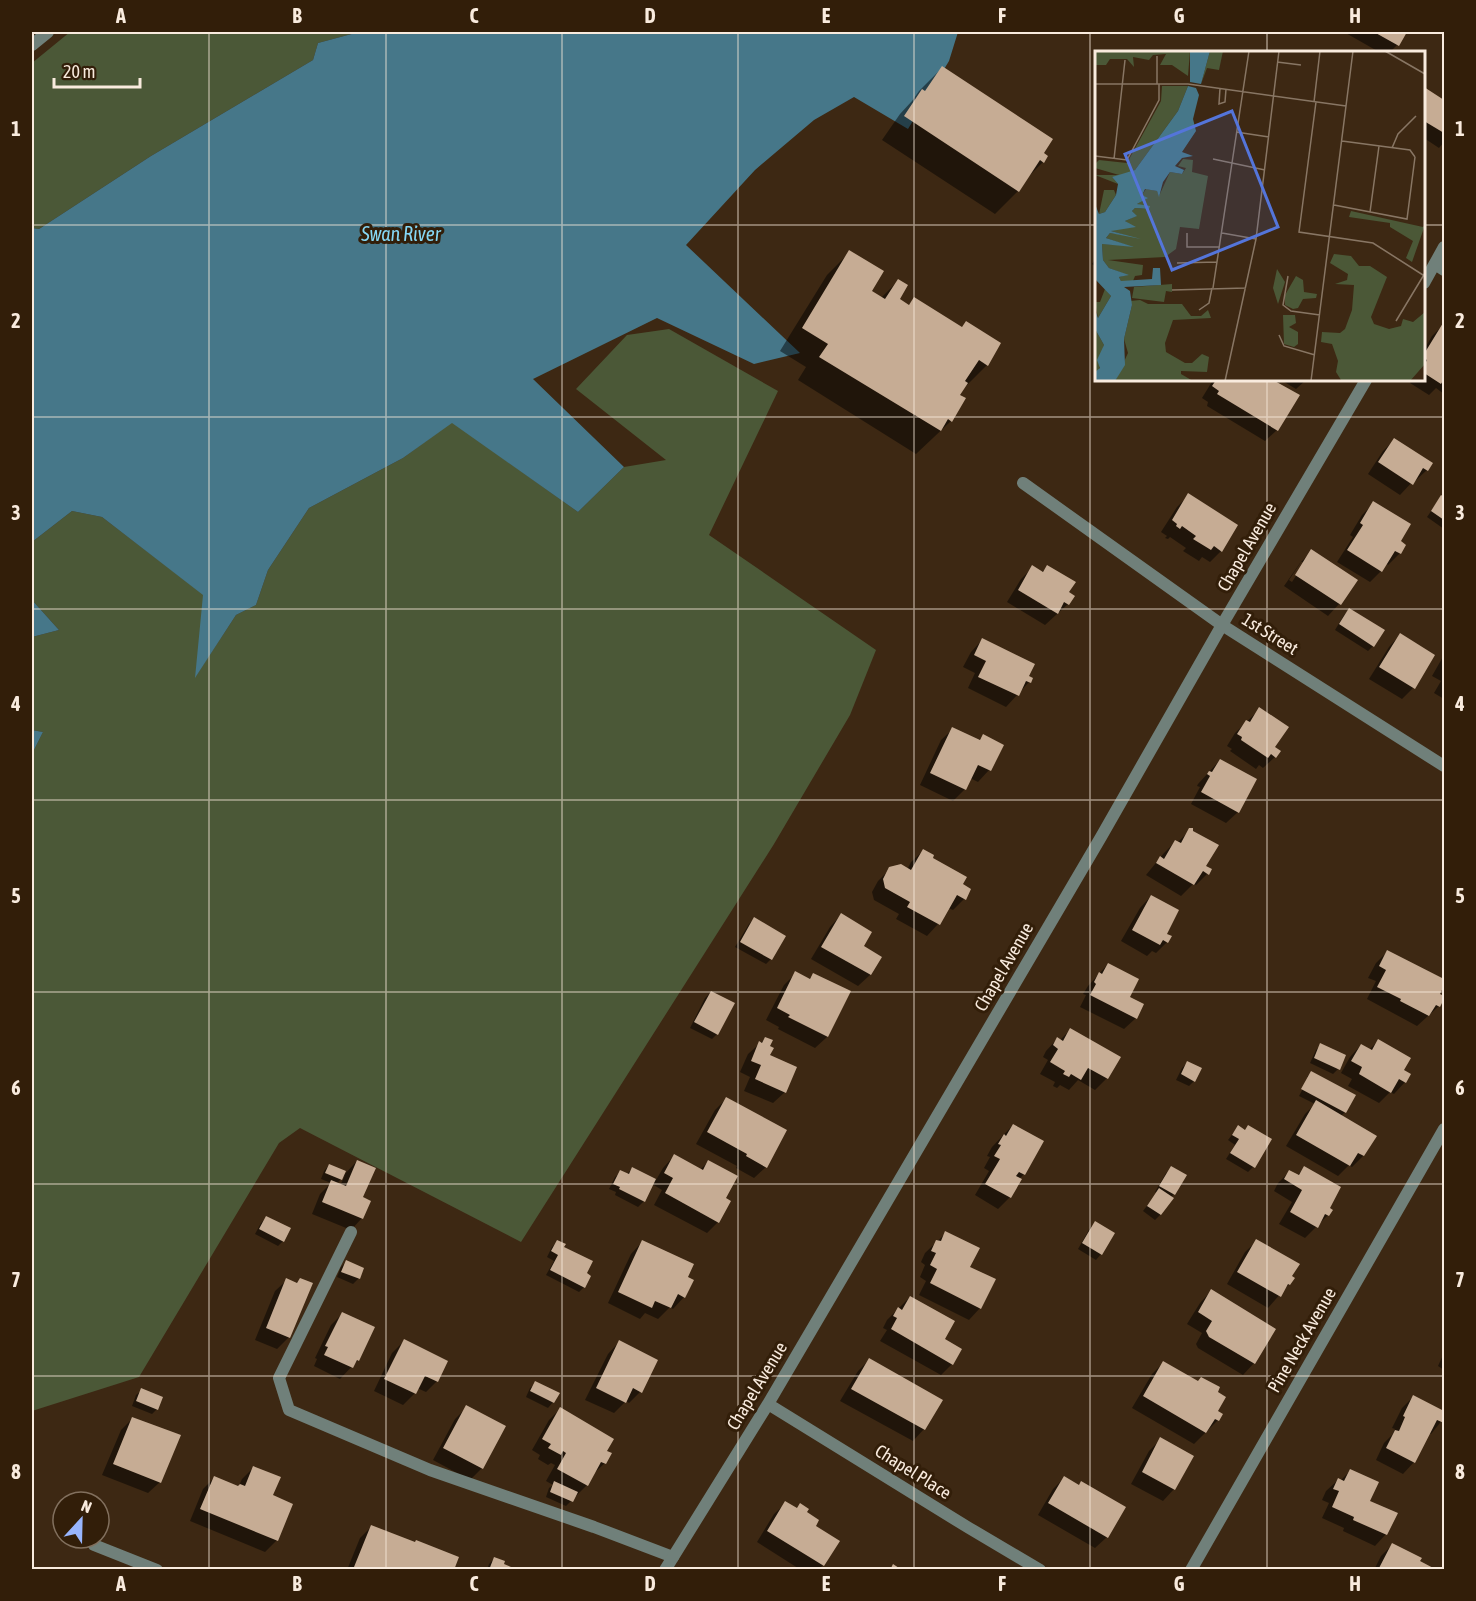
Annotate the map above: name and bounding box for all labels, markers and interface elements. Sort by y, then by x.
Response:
text: A [115,4,126,27]
text: B [292,4,302,27]
text: C [470,4,479,27]
text: D [644,4,656,27]
text: E [822,4,831,27]
text: F [998,4,1006,27]
text: G [1174,4,1185,27]
text: H [1349,4,1361,27]
scale bar [54,51,140,89]
inset map [1095,51,1425,381]
text: 20 m [63,61,95,82]
text: 1 [11,117,21,140]
text: 1 [1455,117,1465,140]
water label: Swan River [360,222,442,245]
text: 2 [11,309,21,332]
text: 2 [1455,309,1465,332]
street label: Chapel Avenue [1213,499,1280,595]
text: 3 [11,501,21,524]
text: 3 [1455,501,1465,524]
street label: 1st Street [1238,608,1302,659]
text: 4 [10,692,21,715]
text: 4 [1454,692,1465,715]
text: 5 [11,884,21,907]
text: 5 [1455,884,1465,907]
street label: Chapel Avenue [970,919,1037,1015]
text: 6 [11,1076,21,1099]
text: 6 [1455,1076,1465,1099]
text: 7 [11,1268,21,1291]
text: 7 [1455,1268,1465,1291]
street label: Pine Neck Avenue [1263,1284,1340,1396]
street label: Chapel Avenue [722,1338,791,1434]
street label: Chapel Place [871,1440,955,1503]
text: 8 [11,1460,21,1483]
text: 8 [1455,1460,1465,1483]
north arrow [51,1490,111,1550]
text: N [79,1496,94,1516]
text: A [115,1572,126,1595]
text: B [292,1572,302,1595]
text: C [470,1572,479,1595]
text: D [644,1572,656,1595]
text: E [822,1572,831,1595]
text: F [998,1572,1006,1595]
text: G [1174,1572,1185,1595]
text: H [1349,1572,1361,1595]

